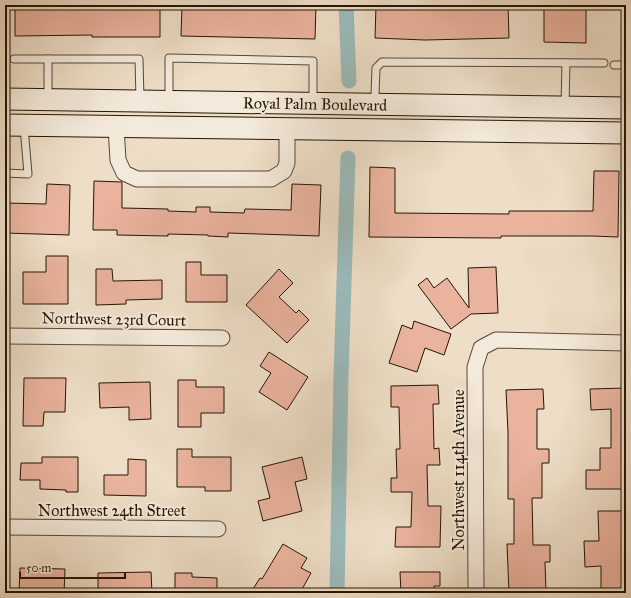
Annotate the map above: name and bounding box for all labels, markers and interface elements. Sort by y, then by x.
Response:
street label: Royal Palm Boulevard [243,93,387,115]
street label: Northwest 23rd Court [41,308,187,330]
street label: Northwest 114th Avenue [449,389,468,551]
street label: Northwest 24th Street [38,501,186,520]
scale bar [20,554,125,580]
text: 50 m [26,561,51,575]

